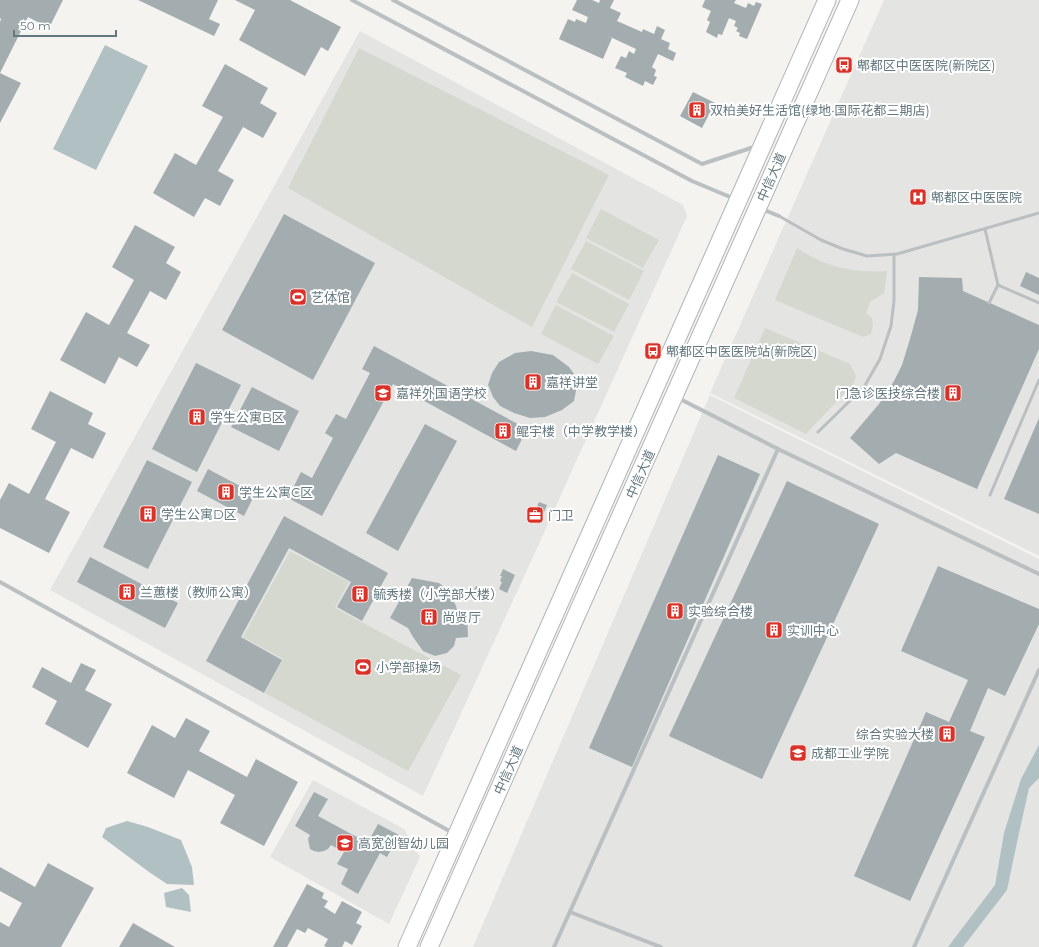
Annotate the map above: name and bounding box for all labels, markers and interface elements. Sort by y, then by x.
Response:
scale bar [14,12,116,38]
text: 50 m [20,18,51,33]
bus stop icon: 郫都区中医医院(新院区) [834,55,854,75]
place label: 郫都区中医医院(新院区) [857,57,996,73]
building icon: 双柏美好生活馆(绿地·国际花都三期店) [687,100,707,120]
place label: 双柏美好生活馆(绿地·国际花都三期店) [710,102,930,118]
street label: 中信大道 [753,150,789,204]
hospital icon: 郫都区中医医院 [908,187,928,207]
place label: 郫都区中医医院 [931,189,1022,205]
sports icon: 艺体馆 [288,287,308,307]
place label: 艺体馆 [311,289,350,305]
bus stop icon: 郫都区中医医院站(新院区) [643,341,663,361]
place label: 郫都区中医医院站(新院区) [666,343,818,359]
building icon: 嘉祥讲堂 [523,372,543,392]
place label: 嘉祥讲堂 [546,374,598,390]
school or university icon: 嘉祥外国语学校 [373,383,393,403]
building icon: 门急诊医技综合楼 [943,383,963,403]
place label: 嘉祥外国语学校 [396,385,487,401]
place label: 门急诊医技综合楼 [836,385,940,401]
building icon: 学生公寓B区 [187,407,207,427]
place label: 学生公寓B区 [210,409,285,425]
building icon: 鲲宇楼（中学教学楼） [493,421,513,441]
place label: 鲲宇楼（中学教学楼） [516,423,646,439]
street label: 中信大道 [622,447,658,501]
building icon: 学生公寓C区 [216,482,236,502]
place label: 学生公寓C区 [239,484,313,500]
building icon: 学生公寓D区 [138,504,158,524]
office icon: 门卫 [525,505,545,525]
place label: 学生公寓D区 [161,506,237,522]
place label: 门卫 [548,507,574,523]
building icon: 兰蕙楼（教师公寓） [117,582,137,602]
place label: 兰蕙楼（教师公寓） [140,584,257,600]
building icon: 毓秀楼（小学部大楼） [350,584,370,604]
place label: 毓秀楼（小学部大楼） [373,586,503,602]
building icon: 实验综合楼 [665,601,685,621]
place label: 实验综合楼 [688,603,753,619]
building icon: 尚贤厅 [419,607,439,627]
place label: 尚贤厅 [442,609,481,625]
building icon: 实训中心 [764,620,784,640]
place label: 实训中心 [787,622,839,638]
sports icon: 小学部操场 [353,657,373,677]
place label: 小学部操场 [376,659,441,675]
building icon: 综合实验大楼 [937,724,957,744]
place label: 综合实验大楼 [856,726,934,742]
street label: 中信大道 [490,743,526,797]
school or university icon: 成都工业学院 [788,743,808,763]
place label: 成都工业学院 [811,745,889,761]
school or university icon: 高宽创智幼儿园 [335,833,355,853]
place label: 高宽创智幼儿园 [358,835,449,851]

